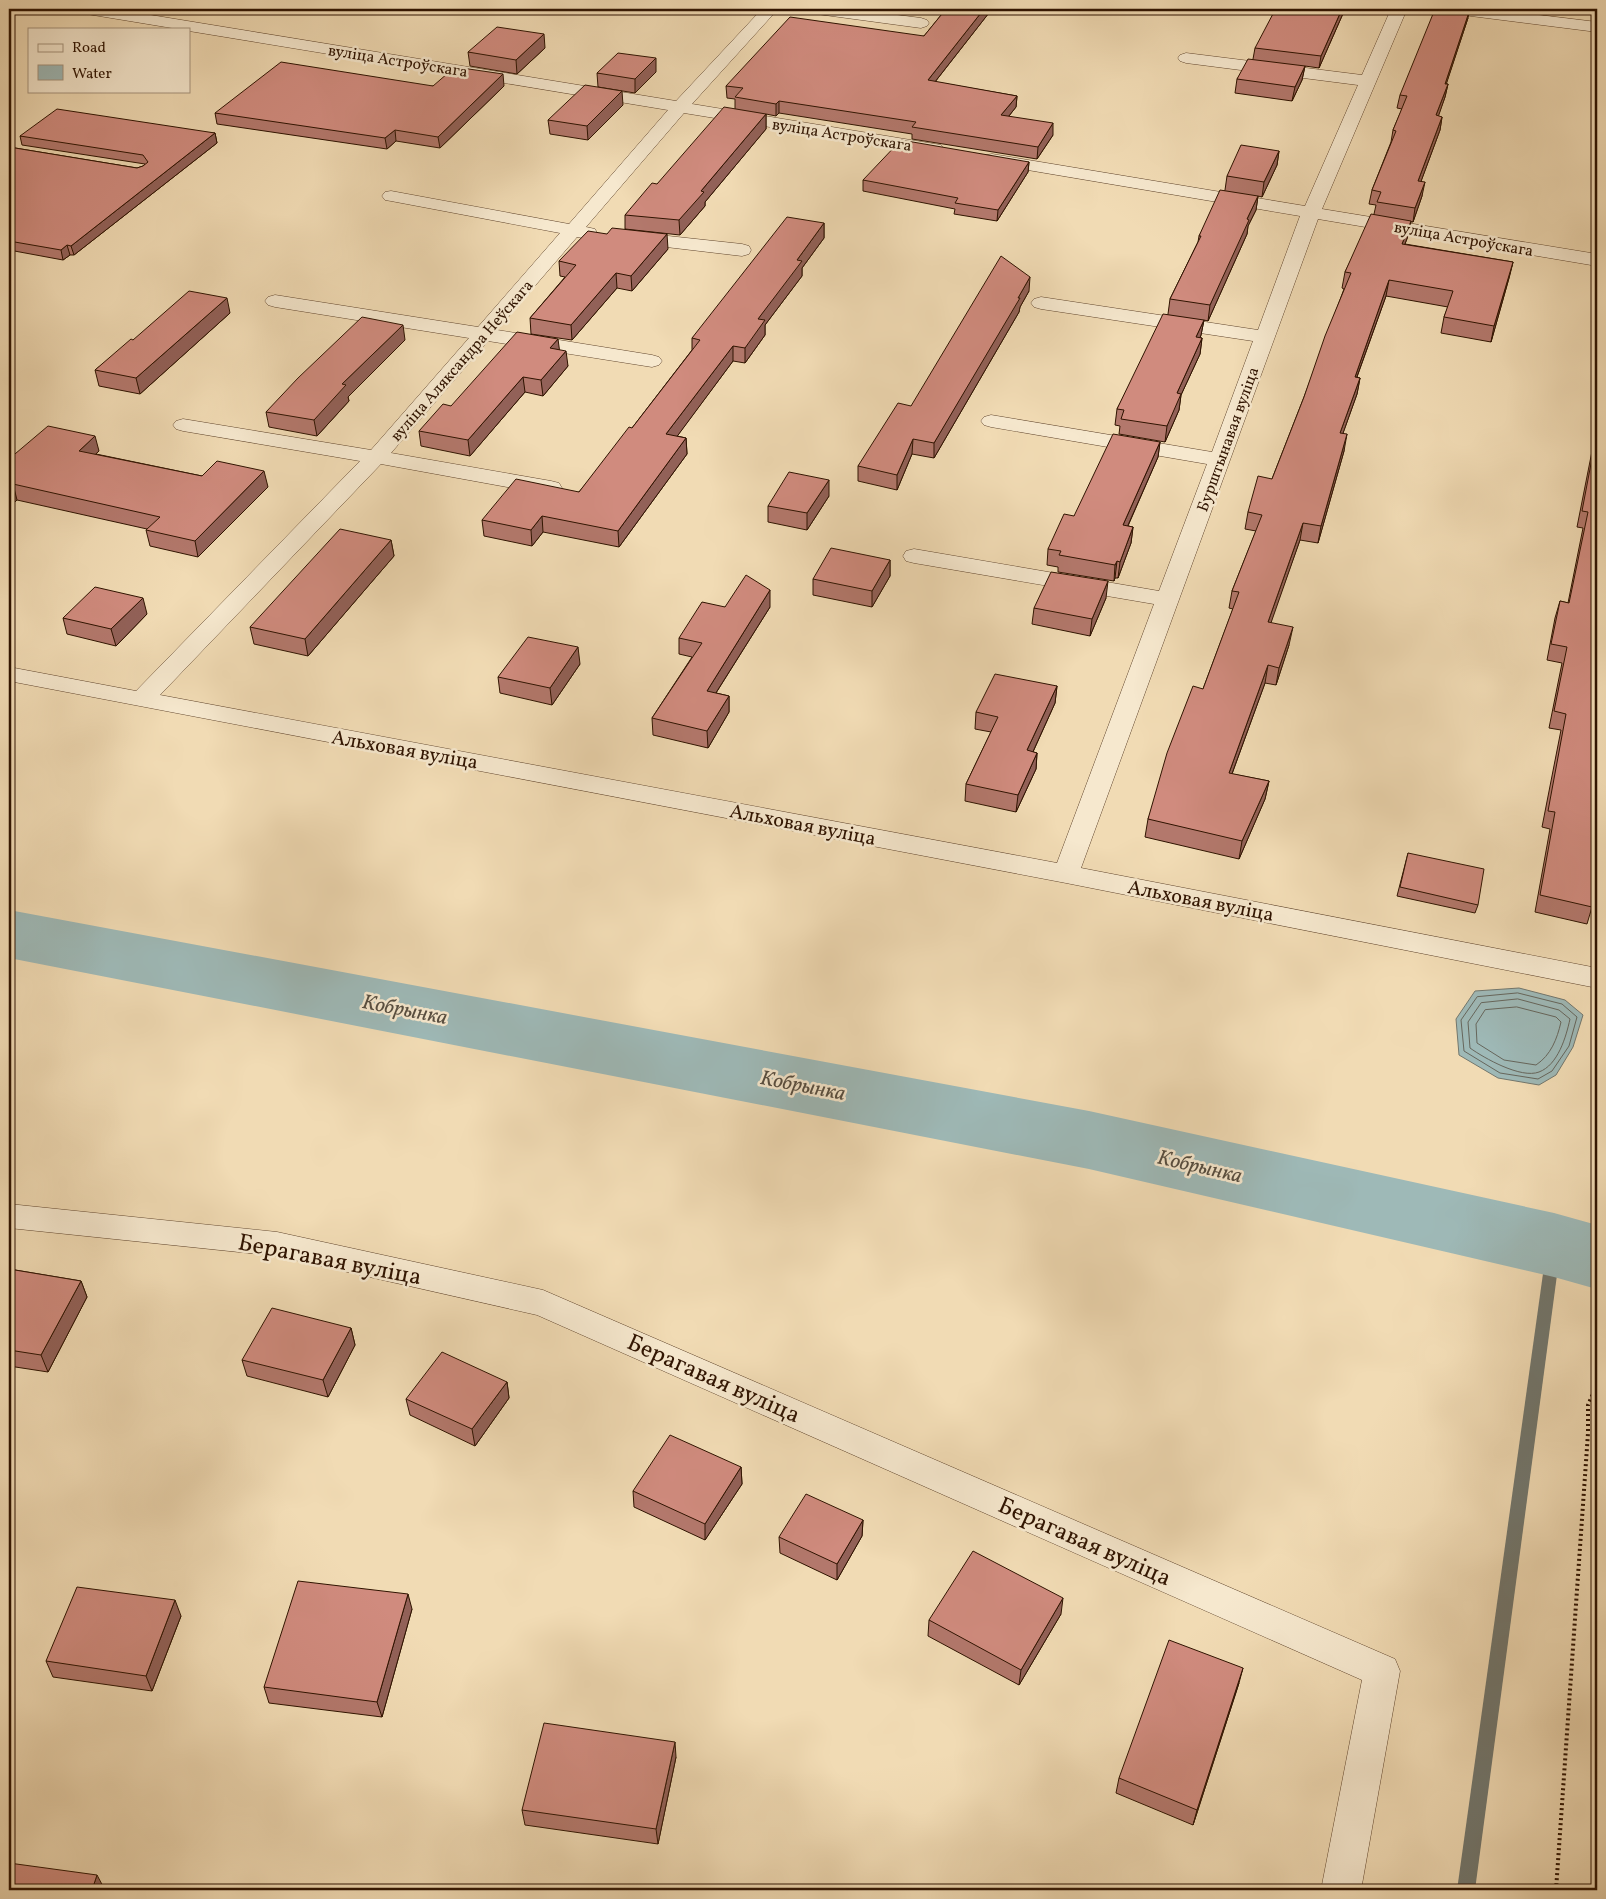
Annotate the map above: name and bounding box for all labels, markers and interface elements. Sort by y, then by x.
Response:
legend [28,28,190,92]
text: Road [72,38,106,59]
street label: вуліца Астроўскага [326,40,469,84]
text: Water [72,64,112,85]
street label: вуліца Астроўскага [770,114,913,158]
street label: вуліца Астроўскага [1392,217,1535,263]
street label: вуліца Аляксандра Неўскага [386,276,539,447]
street label: Бурштынавая вуліца [1192,364,1265,515]
street label: Альховая вуліца [329,724,480,778]
street label: Альховая вуліца [727,798,878,854]
street label: Альховая вуліца [1125,874,1276,930]
water label: Кобрынка [360,988,450,1033]
water label: Кобрынка [758,1064,848,1109]
water label: Кобрынка [1154,1144,1245,1191]
street label: Берагавая вуліца [235,1226,424,1295]
street label: Берагавая вуліца [621,1326,805,1433]
street label: Берагавая вуліца [992,1489,1176,1596]

